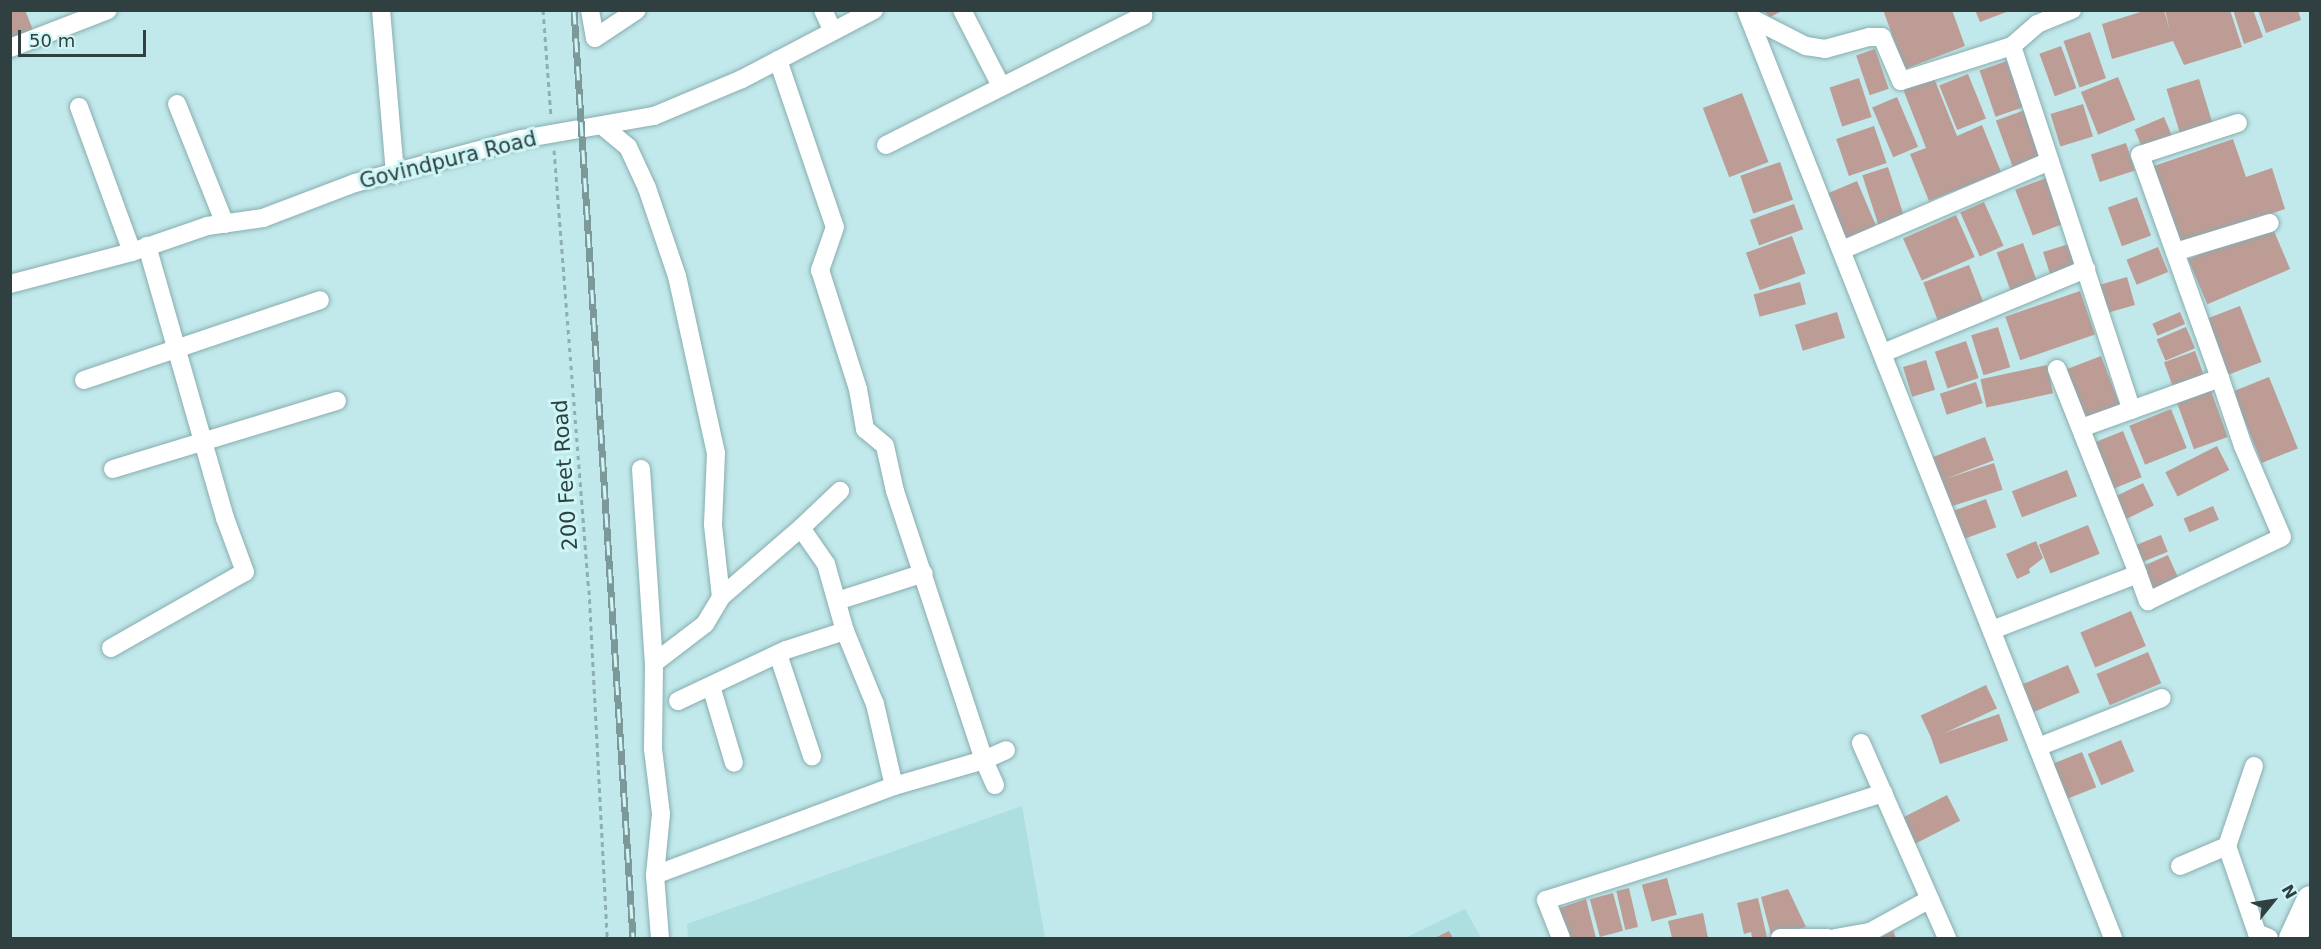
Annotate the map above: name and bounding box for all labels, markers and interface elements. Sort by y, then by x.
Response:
scale bar [21,18,148,56]
text: 50 m [29,30,75,51]
street label: Govindpura Road [357,126,539,194]
street label: 200 Feet Road [547,399,583,551]
north arrow [2243,871,2303,931]
text: N [2277,881,2301,902]

